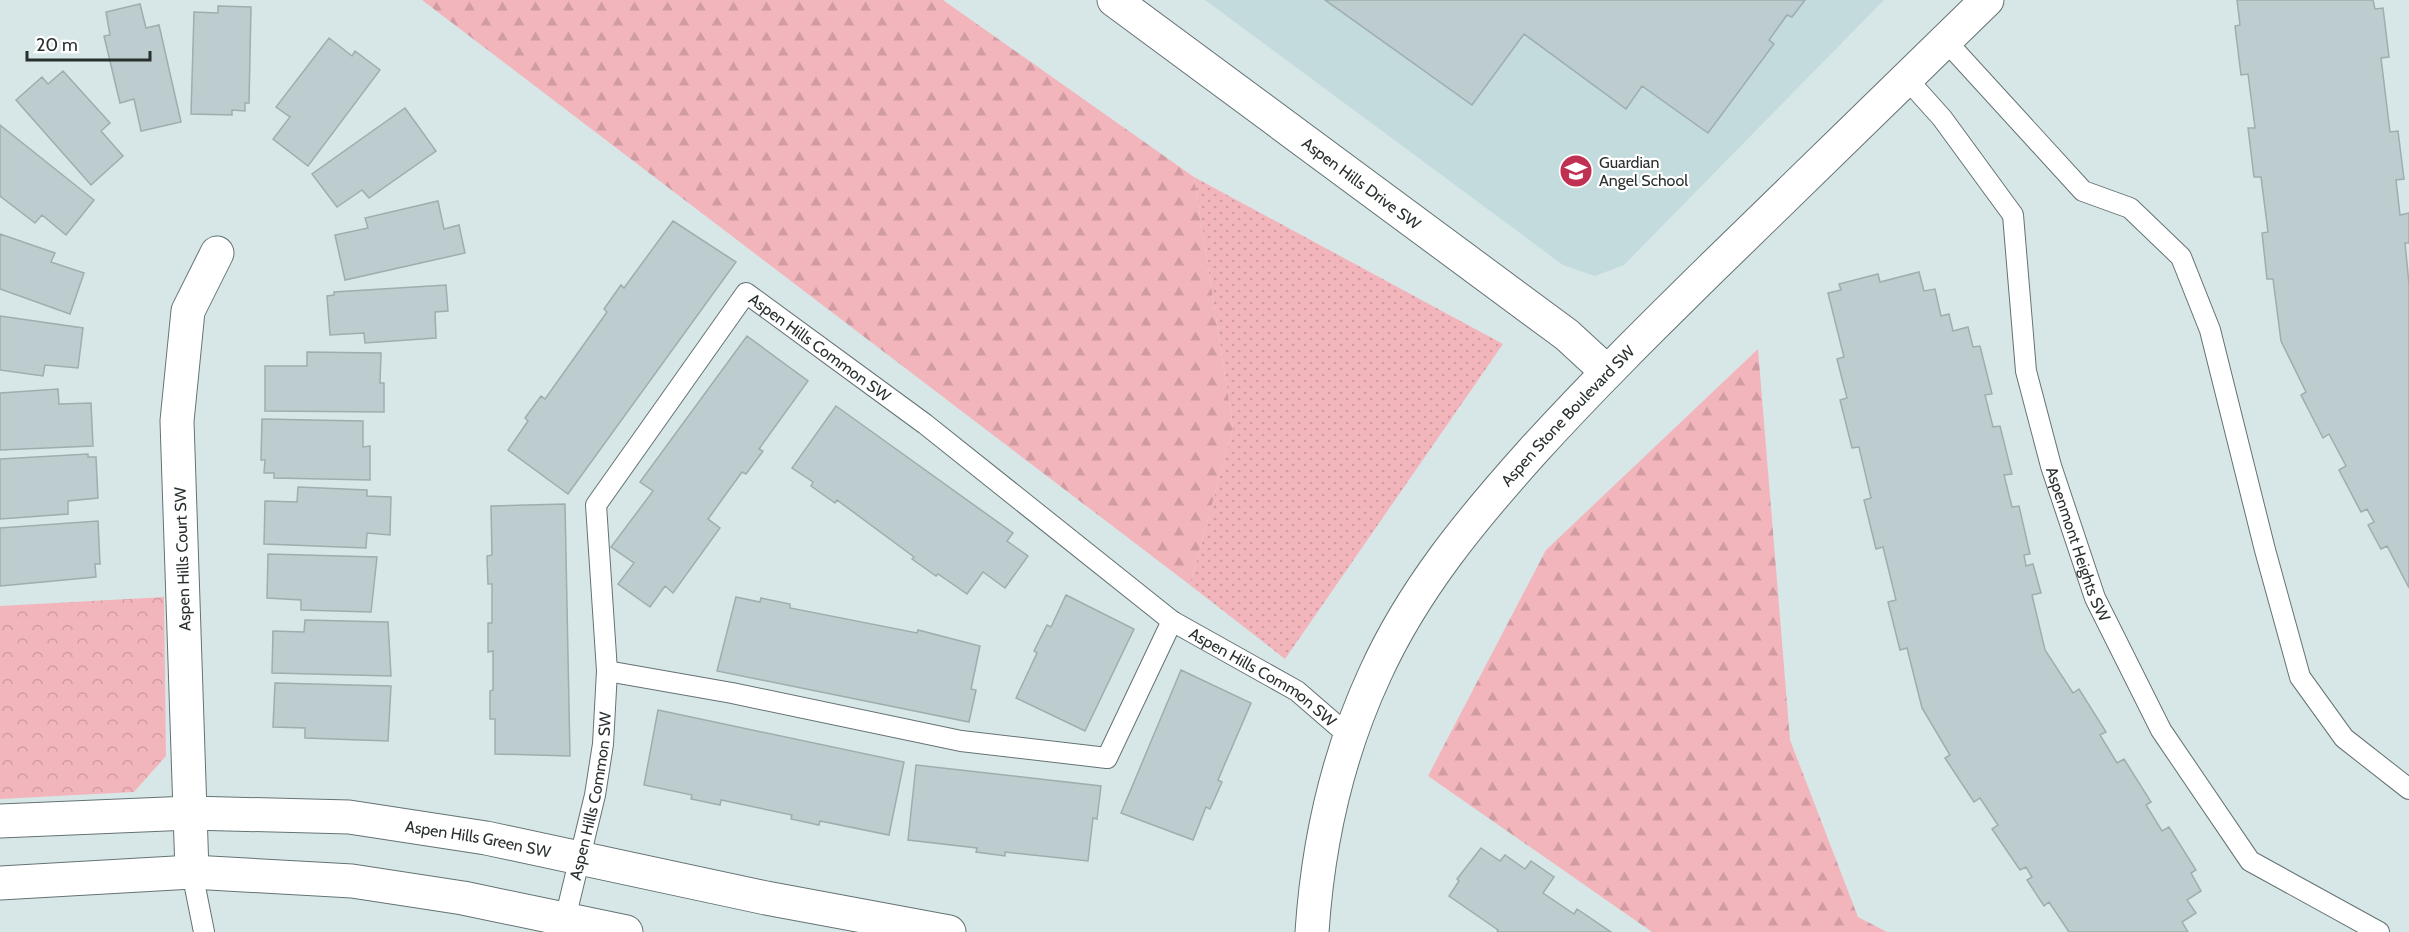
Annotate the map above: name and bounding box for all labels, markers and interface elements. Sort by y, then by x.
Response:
scale bar [27,24,150,62]
text: 20 m [36,34,78,56]
street label: Aspen Hills Drive SW [1298,134,1425,234]
school or university icon: Guardian Angel School [1558,153,1594,189]
place label: Guardian Angel School [1599,153,1688,190]
street label: Aspen Hills Common SW [745,289,895,406]
street label: Aspen Stone Boulevard SW [1497,341,1639,490]
street label: Aspenmont Heights SW [2042,464,2115,625]
street label: Aspen Hills Court SW [170,486,195,631]
street label: Aspen Hills Common SW [1186,624,1341,731]
street label: Aspen Hills Common SW [566,710,615,882]
street label: Aspen Hills Green SW [404,817,553,862]

